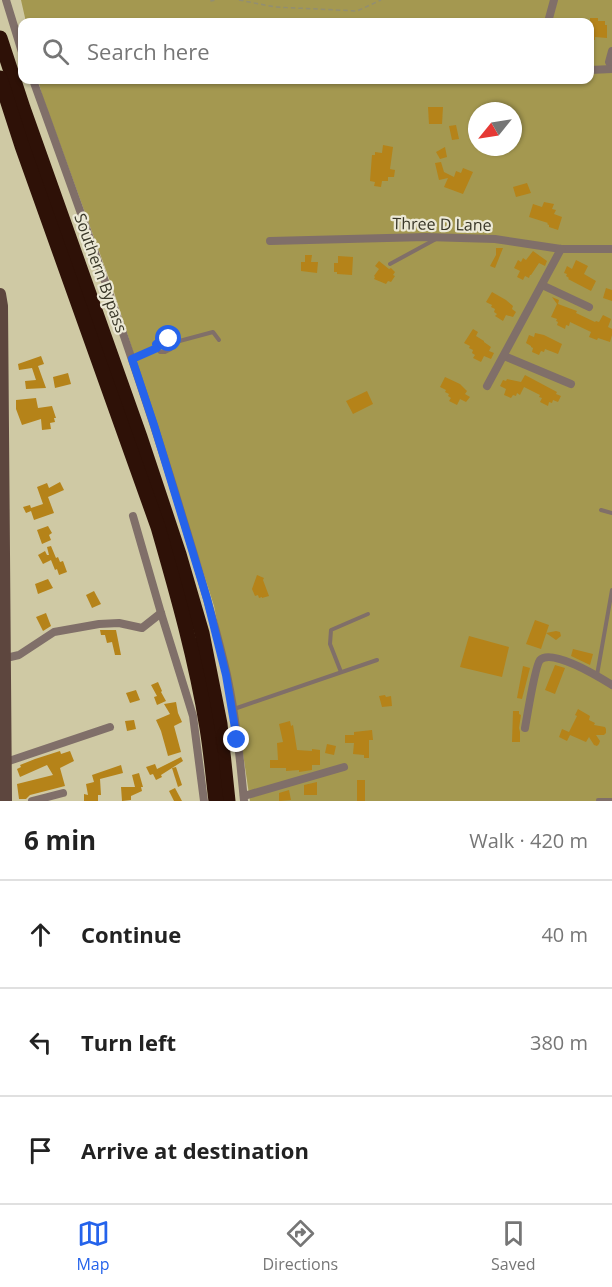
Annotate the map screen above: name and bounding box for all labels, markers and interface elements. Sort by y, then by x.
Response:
search box [18,18,594,84]
icon: search [39,35,72,68]
text: Search here [87,36,210,66]
north arrow [468,102,522,156]
street label: Southern Bypass [69,210,133,336]
street label: Three D Lane [392,212,492,236]
route start [155,325,181,351]
route end [223,726,249,752]
text: 6 min [24,822,96,858]
text: Walk · 420 m [469,827,588,854]
icon: ahead [24,918,57,951]
text: Continue [81,919,181,949]
text: 40 m [541,921,588,948]
icon: left [24,1026,57,1059]
text: Turn left [81,1027,176,1057]
text: 380 m [530,1029,588,1056]
icon: arrive [24,1134,57,1167]
text: Arrive at destination [81,1135,309,1165]
tab: Map [76,1217,110,1275]
tab: Directions [262,1217,338,1275]
tab: Saved [491,1217,536,1275]

